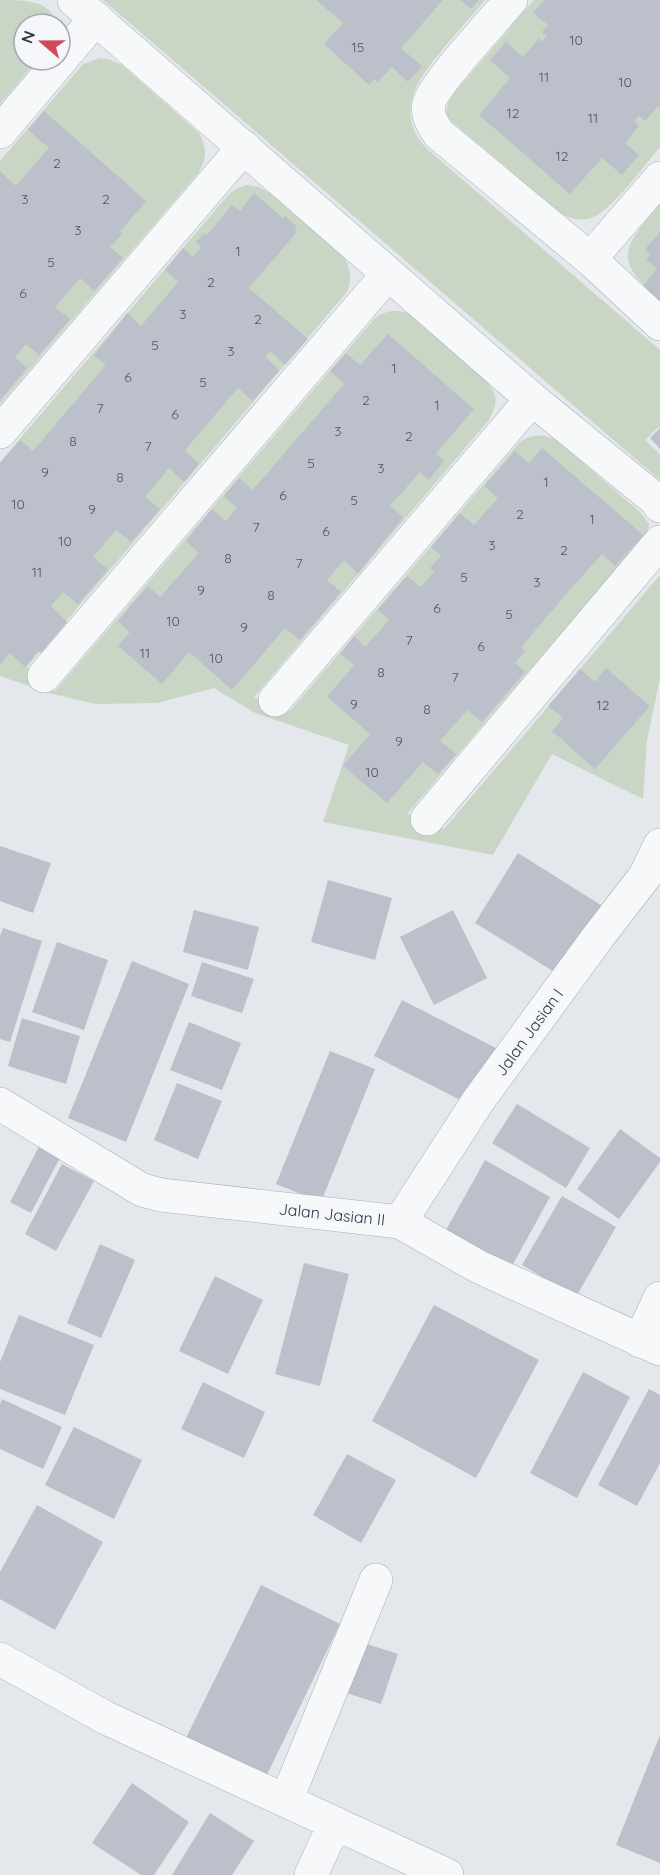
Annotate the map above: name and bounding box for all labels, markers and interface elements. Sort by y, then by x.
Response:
north arrow [12,12,72,72]
text: N [16,28,39,46]
house number: 10 [569,31,583,49]
house number: 15 [352,38,364,56]
house number: 11 [539,68,549,86]
house number: 10 [618,73,632,91]
house number: 12 [507,104,520,122]
house number: 11 [588,109,598,127]
house number: 12 [556,147,569,165]
house number: 2 [53,154,61,172]
house number: 3 [21,190,29,208]
house number: 2 [102,190,110,208]
house number: 3 [74,221,82,239]
house number: 1 [235,242,241,260]
house number: 5 [47,253,55,271]
house number: 2 [207,273,215,291]
house number: 6 [19,284,27,302]
house number: 3 [179,305,187,323]
house number: 2 [254,310,262,328]
house number: 5 [151,336,159,354]
house number: 3 [227,342,235,360]
house number: 1 [391,359,397,377]
house number: 6 [124,368,132,386]
house number: 5 [199,373,207,391]
house number: 2 [362,391,370,409]
house number: 1 [434,396,440,414]
house number: 7 [96,399,104,417]
house number: 6 [171,405,179,423]
house number: 3 [334,422,342,440]
house number: 2 [405,427,413,445]
house number: 8 [69,432,77,450]
house number: 7 [144,437,152,455]
house number: 5 [307,454,315,472]
house number: 3 [377,459,385,477]
house number: 9 [41,463,49,481]
house number: 8 [116,468,124,486]
house number: 1 [543,473,549,491]
house number: 6 [279,486,287,504]
house number: 5 [350,491,358,509]
house number: 10 [11,495,25,513]
house number: 9 [88,500,96,518]
house number: 2 [516,505,524,523]
house number: 1 [589,510,595,528]
house number: 7 [252,518,260,536]
house number: 6 [322,522,330,540]
house number: 10 [58,532,72,550]
house number: 3 [488,536,496,554]
house number: 2 [560,541,568,559]
house number: 8 [224,549,232,567]
house number: 7 [295,554,303,572]
house number: 11 [32,563,42,581]
house number: 5 [460,568,468,586]
house number: 3 [533,573,541,591]
house number: 9 [197,581,205,599]
house number: 8 [267,586,275,604]
house number: 6 [433,599,441,617]
house number: 5 [505,605,513,623]
house number: 10 [166,612,180,630]
house number: 9 [240,618,248,636]
house number: 7 [405,631,413,649]
house number: 6 [477,637,485,655]
house number: 11 [140,644,150,662]
house number: 10 [209,649,223,667]
house number: 8 [377,663,385,681]
house number: 7 [451,668,459,686]
house number: 9 [350,695,358,713]
house number: 12 [597,696,610,714]
house number: 8 [423,700,431,718]
house number: 9 [395,732,403,750]
house number: 10 [365,763,379,781]
street label: Jalan Jasian I [491,984,567,1080]
street label: Jalan Jasian II [278,1198,386,1230]

